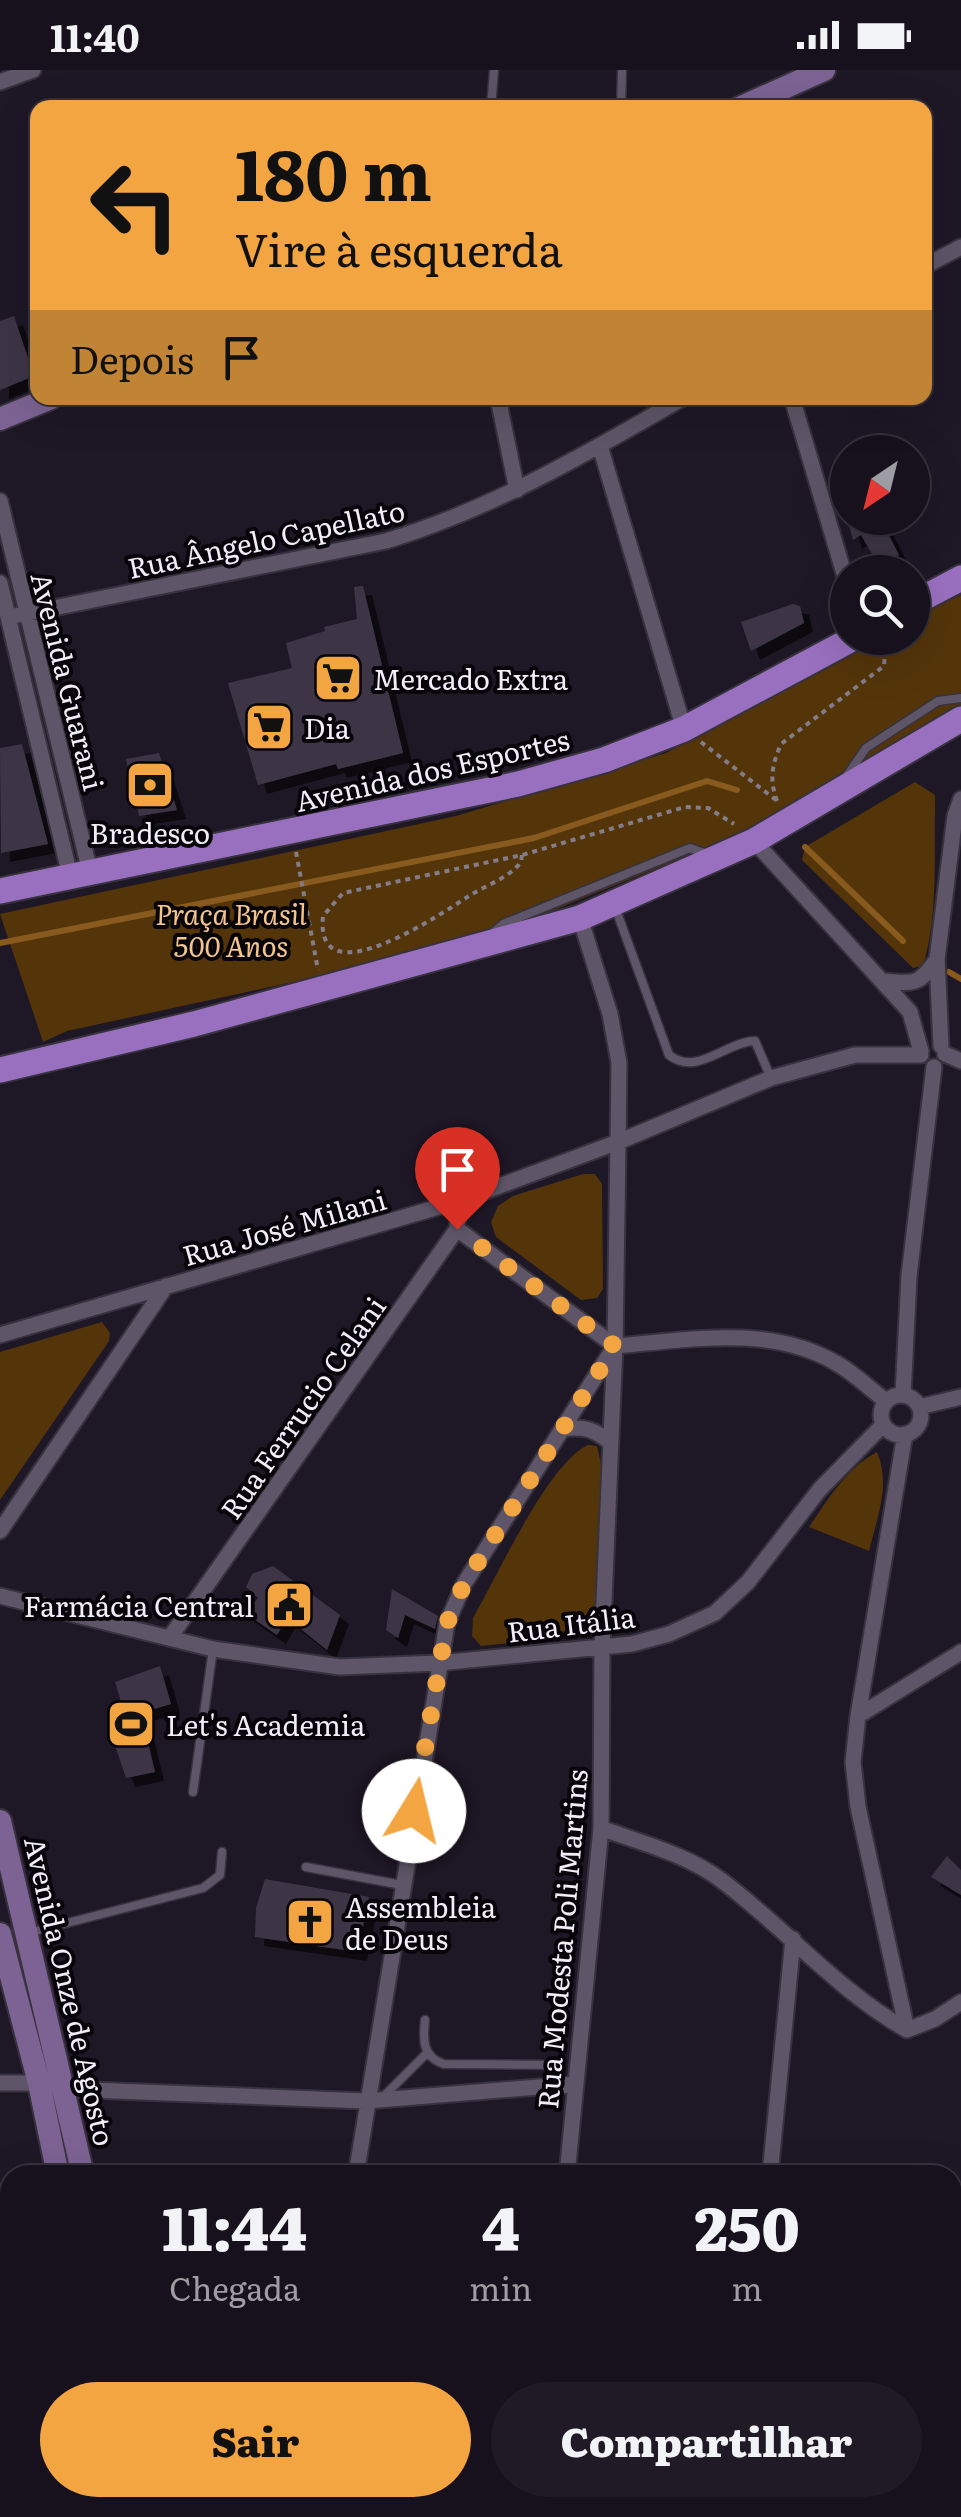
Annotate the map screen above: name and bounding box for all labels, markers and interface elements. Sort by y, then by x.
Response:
text: 11:40 [50,7,140,64]
text: 180 m [235,119,432,223]
icon: left [70,140,200,270]
text: Vire à esquerda [235,214,563,281]
text: Depois [70,329,194,386]
icon: arrive [214,330,269,385]
north arrow [830,435,930,535]
map controls [830,435,930,655]
street label: Rua Ângelo Capellato [124,488,408,588]
button: search [830,555,930,655]
street label: Avenida Guarani [22,568,116,794]
supermarket icon: Mercado Extra [312,652,364,704]
place label: Mercado Extra [373,657,568,699]
supermarket icon: Dia [243,701,295,753]
place label: Dia [304,706,350,748]
street label: Avenida dos Esportes [291,717,573,821]
bank icon: Bradesco [124,759,176,811]
place label: Bradesco [90,811,210,853]
park label: Praça Brasil 500 Anos [155,892,307,966]
pin [415,1127,500,1230]
icon: arrive [430,1142,485,1197]
street label: Rua José Milani [177,1177,391,1275]
street label: Rua Ferrucio Celani [209,1287,395,1527]
public building icon: Farmácia Central [263,1579,315,1631]
place label: Farmácia Central [24,1584,254,1626]
street label: Rua Itália [505,1594,637,1652]
sports icon: Let's Academia [105,1698,157,1750]
place label: Let's Academia [166,1703,365,1745]
position arrow [362,1759,466,1863]
street label: Rua Modesta Poli Martins [525,1767,597,2111]
street label: Avenida Onze de Agosto [15,1832,127,2150]
place label: Assembleia de Deus [345,1885,496,1959]
church icon: Assembleia de Deus [284,1896,336,1948]
text: 11:44 [162,2180,307,2269]
text: 4 [482,2180,520,2269]
text: 250 [695,2180,800,2269]
text: Chegada [169,2263,300,2311]
text: min [469,2263,532,2311]
text: m [732,2263,763,2311]
button: Sair [40,2382,471,2497]
button: Compartilhar [491,2382,922,2497]

